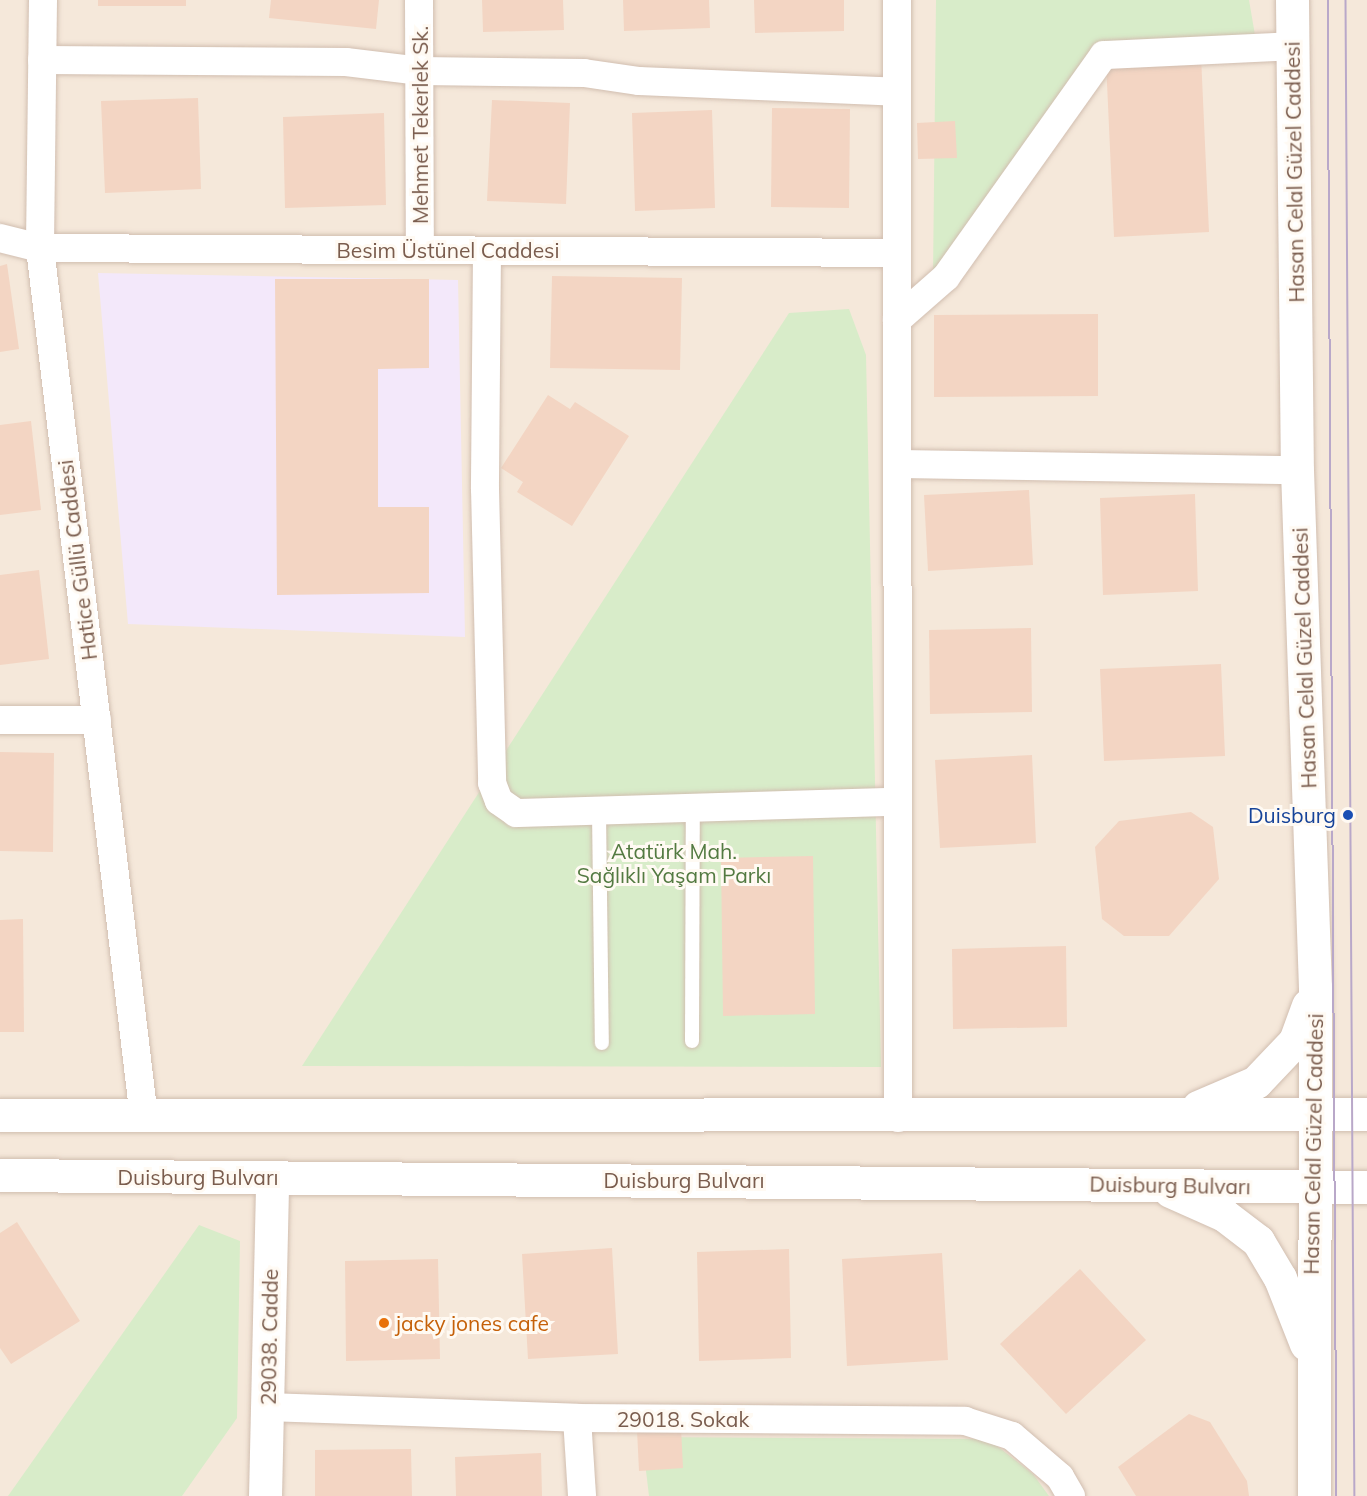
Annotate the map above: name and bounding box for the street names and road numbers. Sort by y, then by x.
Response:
street label: Mehmet Tekerlek Sk. [407,26,433,224]
street label: Hasan Celal Güzel Caddesi [1279,41,1309,303]
street label: Besim Üstünel Caddesi [336,237,560,263]
street label: Hatice Güllü Caddesi [52,458,102,662]
street label: Hasan Celal Güzel Caddesi [1287,527,1321,789]
street label: Hasan Celal Güzel Caddesi [1298,1013,1328,1275]
street label: Duisburg Bulvarı [117,1164,279,1190]
street label: Duisburg Bulvarı [603,1167,765,1193]
street label: Duisburg Bulvarı [1089,1171,1251,1199]
street label: 29038. Cadde [255,1269,283,1405]
street label: 29018. Sokak [617,1406,749,1432]

